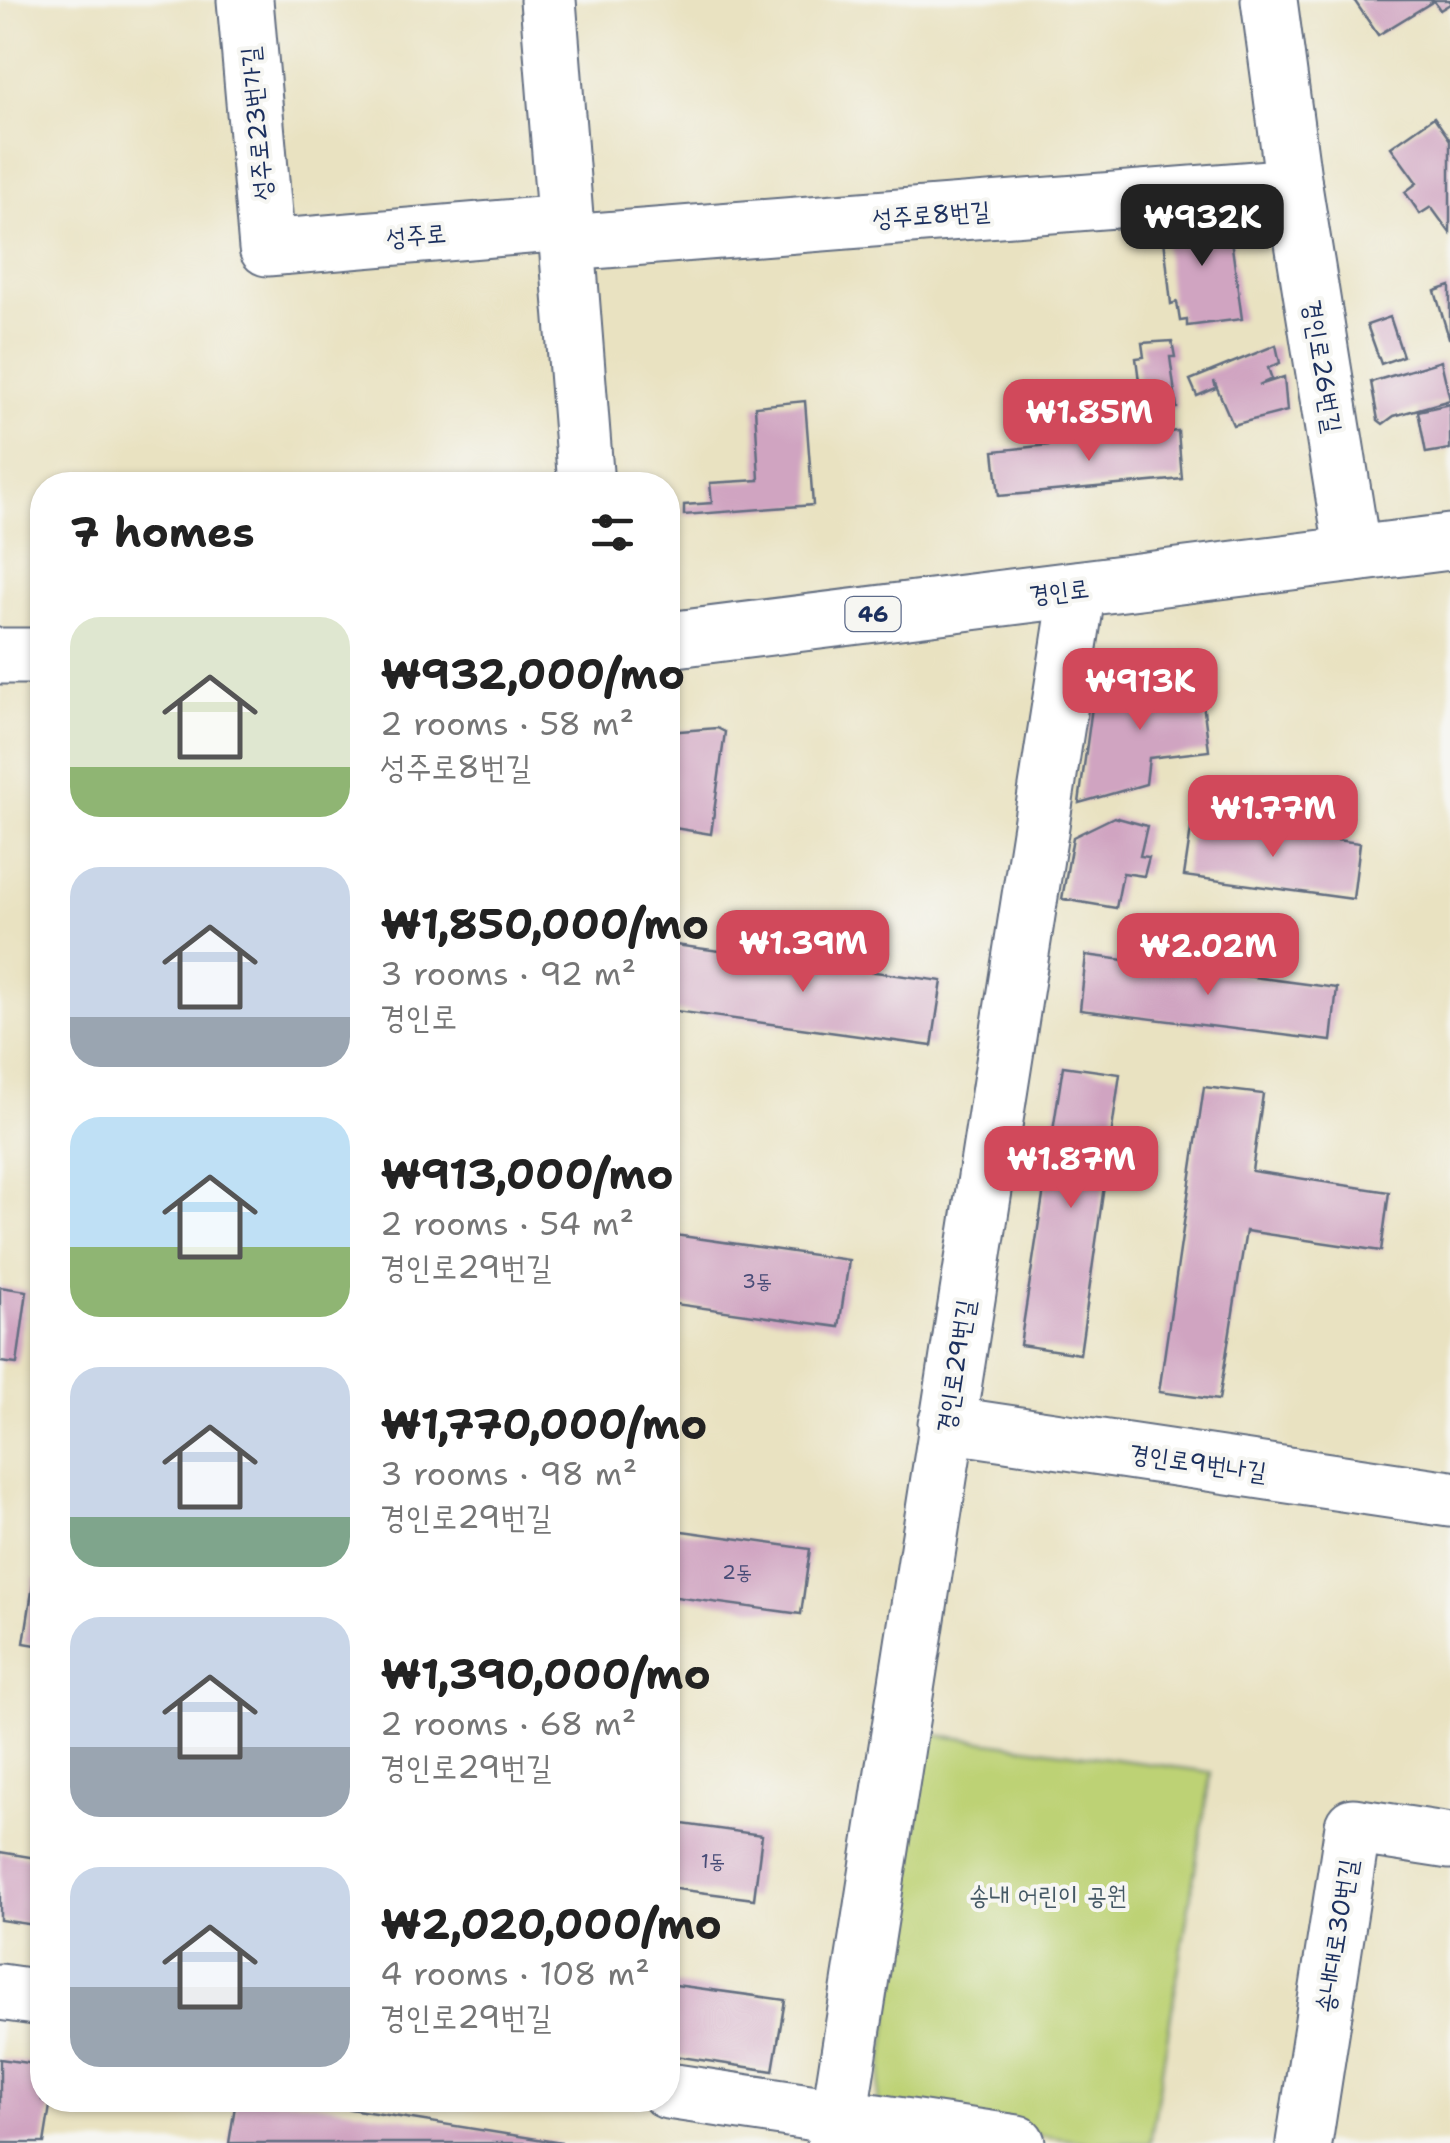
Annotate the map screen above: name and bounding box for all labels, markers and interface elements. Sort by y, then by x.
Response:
street label: 성주로23번가길 [232,46,280,202]
pin: ₩932K [1132,184,1272,269]
street label: 성주로8번길 [871,193,991,235]
text: ₩932K [1143,195,1261,238]
street label: 성주로 [384,215,448,255]
street label: 경인로26번길 [1296,297,1350,435]
pin: ₩1.85M [1008,379,1170,464]
text: ₩1.85M [1025,390,1153,433]
text: 7 homes [70,504,255,560]
icon: filters [585,505,640,560]
street label: 경인로 [1027,570,1091,612]
road number: 46 [846,597,900,631]
text: ₩932,000/mo [380,646,685,702]
pin: ₩913K [1070,648,1210,733]
icon: home [150,657,270,777]
text: ₩913K [1085,659,1195,702]
text: 2 rooms · 58 m² [380,702,634,745]
text: 성주로8번길 [380,745,531,788]
pin: ₩1.77M [1192,775,1354,860]
text: ₩1.77M [1210,786,1336,829]
text: ₩1,850,000/mo [380,896,709,952]
icon: home [150,907,270,1027]
pin: ₩1.39M [722,910,884,995]
pin: ₩2.02M [1127,913,1289,998]
text: ₩1.39M [738,921,868,964]
text: ₩2.02M [1139,924,1277,967]
text: 3 rooms · 92 m² [380,952,636,995]
text: 경인로 [380,995,457,1038]
pin: ₩1.87M [990,1126,1152,1211]
text: ₩1.87M [1006,1137,1136,1180]
text: ₩913,000/mo [380,1146,674,1202]
icon: home [150,1157,270,1277]
text: 2 rooms · 54 m² [380,1202,634,1245]
text: 경인로29번길 [380,1245,552,1288]
house number: 3동 [742,1268,772,1294]
street label: 경인로29번길 [928,1297,982,1435]
text: ₩1,770,000/mo [380,1396,707,1452]
icon: home [150,1407,270,1527]
street label: 경인로9번나길 [1127,1436,1269,1488]
text: 3 rooms · 98 m² [380,1452,637,1495]
text: 경인로29번길 [380,1495,552,1538]
house number: 2동 [722,1559,752,1585]
text: ₩1,390,000/mo [380,1646,711,1702]
icon: home [150,1657,270,1777]
text: 2 rooms · 68 m² [380,1702,636,1745]
text: 경인로29번길 [380,1745,552,1788]
house number: 1동 [701,1848,725,1874]
street label: 송내대로30번길 [1307,1857,1365,2015]
park label: 송내 어린이 공원 [969,1878,1127,1912]
text: ₩2,020,000/mo [380,1896,722,1952]
icon: home [150,1907,270,2027]
text: 4 rooms · 108 m² [380,1952,650,1995]
text: 경인로29번길 [380,1995,552,2038]

